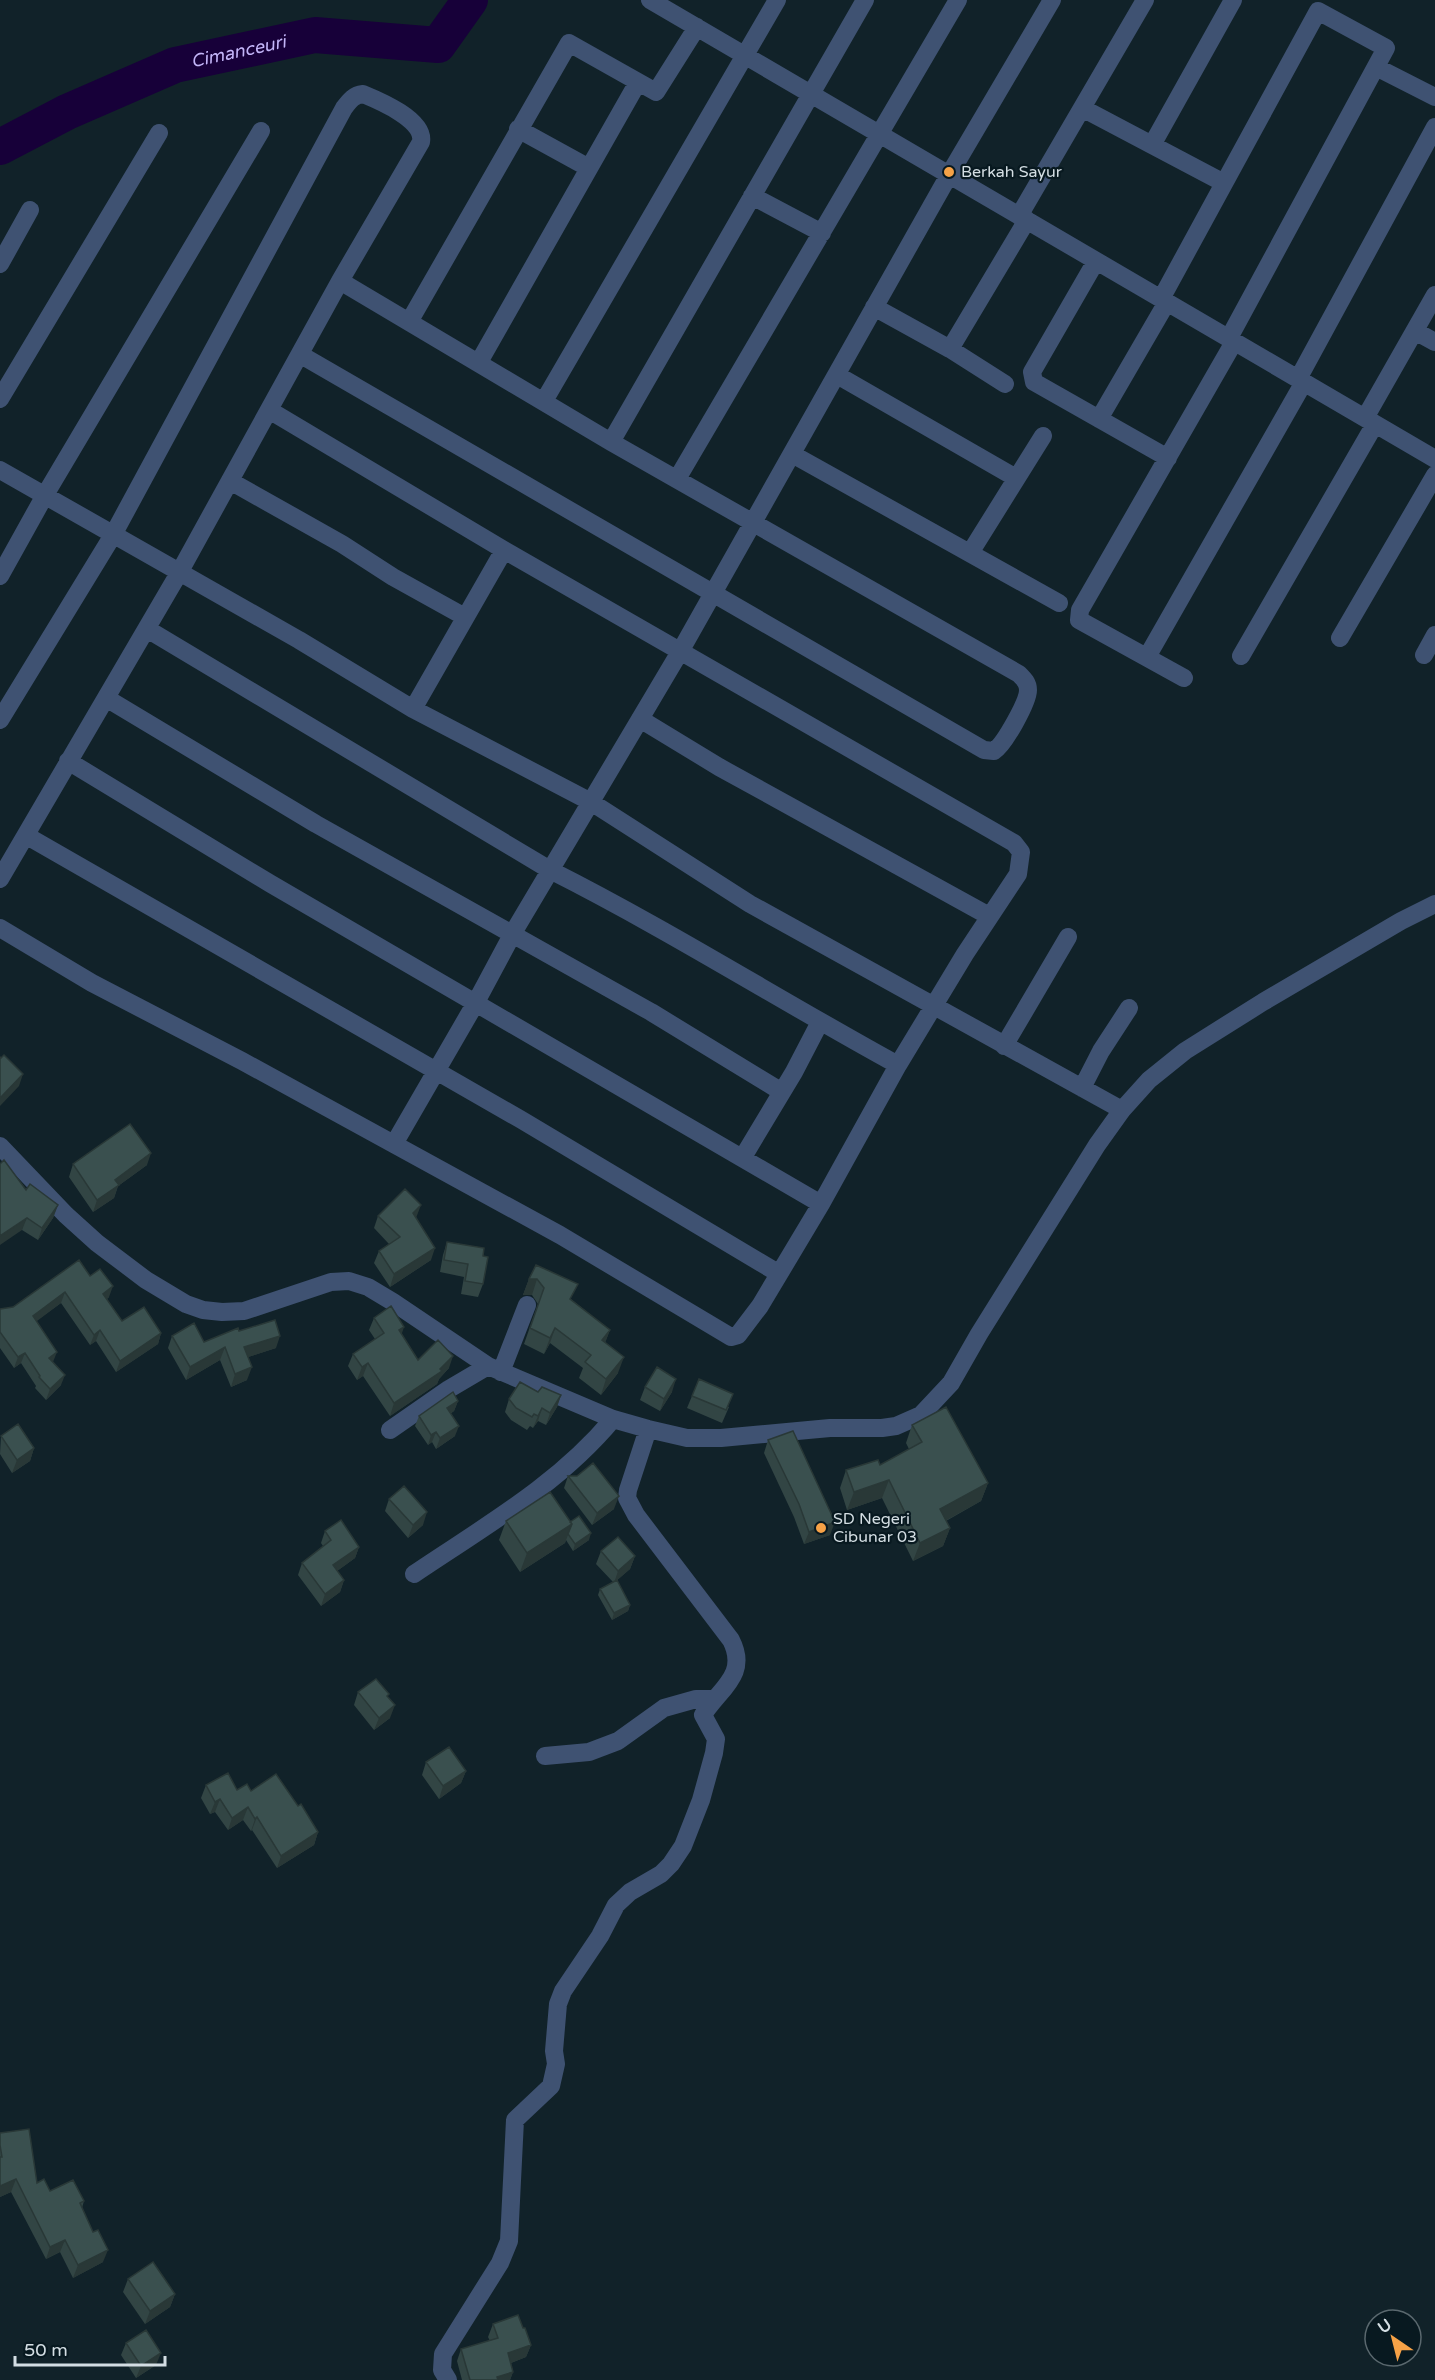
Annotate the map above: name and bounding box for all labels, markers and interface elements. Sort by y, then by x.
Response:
water label: Cimanceuri [189,30,290,72]
place label: Berkah Sayur [961,162,1063,182]
marker: Berkah Sayur [942,165,956,179]
place label: SD Negeri Cibunar 03 [833,1509,917,1547]
marker: SD Negeri Cibunar 03 [814,1521,828,1535]
north arrow [1363,2308,1423,2368]
text: U [1374,2315,1396,2338]
scale bar [15,2329,165,2367]
text: 50 m [24,2339,68,2361]

